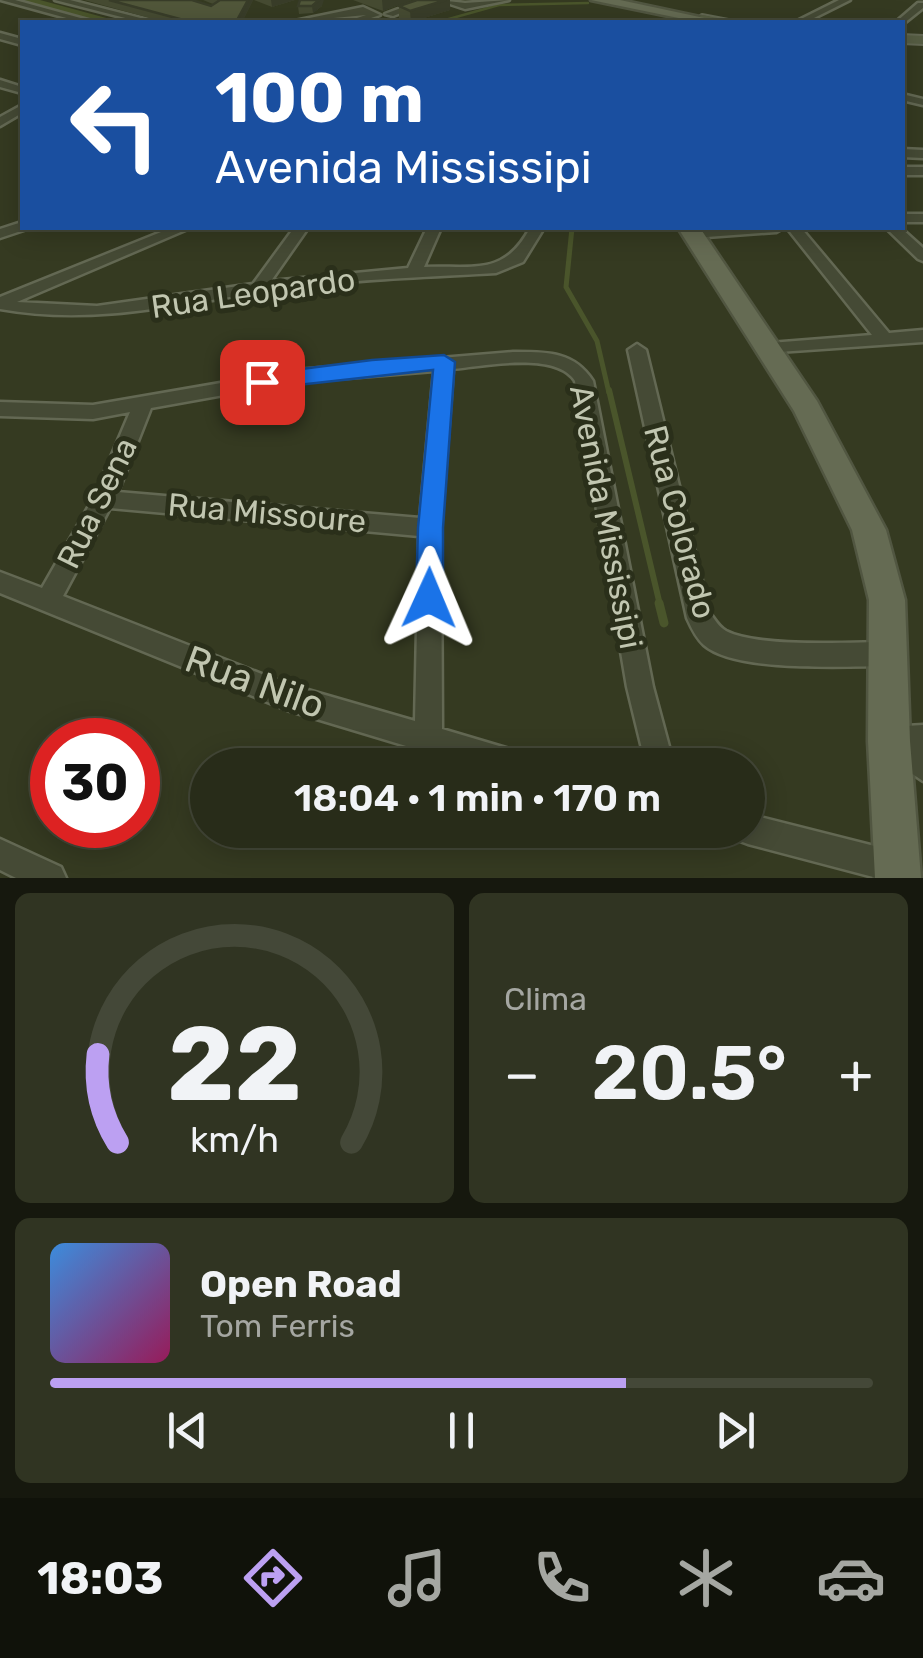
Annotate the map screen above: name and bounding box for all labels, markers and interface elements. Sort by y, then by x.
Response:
text: 100 m [215,57,424,140]
icon: left [50,60,180,190]
text: Avenida Mississipi [215,141,592,194]
street label: Rua Leopardo [149,260,357,326]
pin [220,340,305,425]
icon: arrive [235,355,290,410]
street label: Avenida Mississipi [562,382,650,652]
street label: Rua Colorado [636,421,724,623]
street label: Rua Sena [49,431,145,575]
street label: Rua Missoure [166,485,368,541]
position arrow [377,546,481,650]
street label: Rua Nilo [179,636,331,728]
speed limit sign: 30 [30,718,160,848]
text: 18:04 · 1 min · 170 m [294,775,661,821]
text: Clima [504,980,587,1018]
text: 22 [167,1003,302,1126]
text: 20.5° [592,1029,787,1118]
text: − [504,1042,540,1107]
text: + [839,1042,873,1107]
text: km/h [190,1119,279,1161]
text: Open Road [200,1261,402,1307]
text: Tom Ferris [200,1307,355,1345]
icon: previous [160,1403,215,1458]
icon: pause [434,1403,489,1458]
icon: next [708,1403,763,1458]
icon: directions [238,1543,308,1613]
icon: music [382,1543,452,1613]
icon: phone [527,1543,597,1613]
icon: climate [671,1543,741,1613]
icon: car [816,1543,886,1613]
text: 18:03 [37,1552,163,1605]

